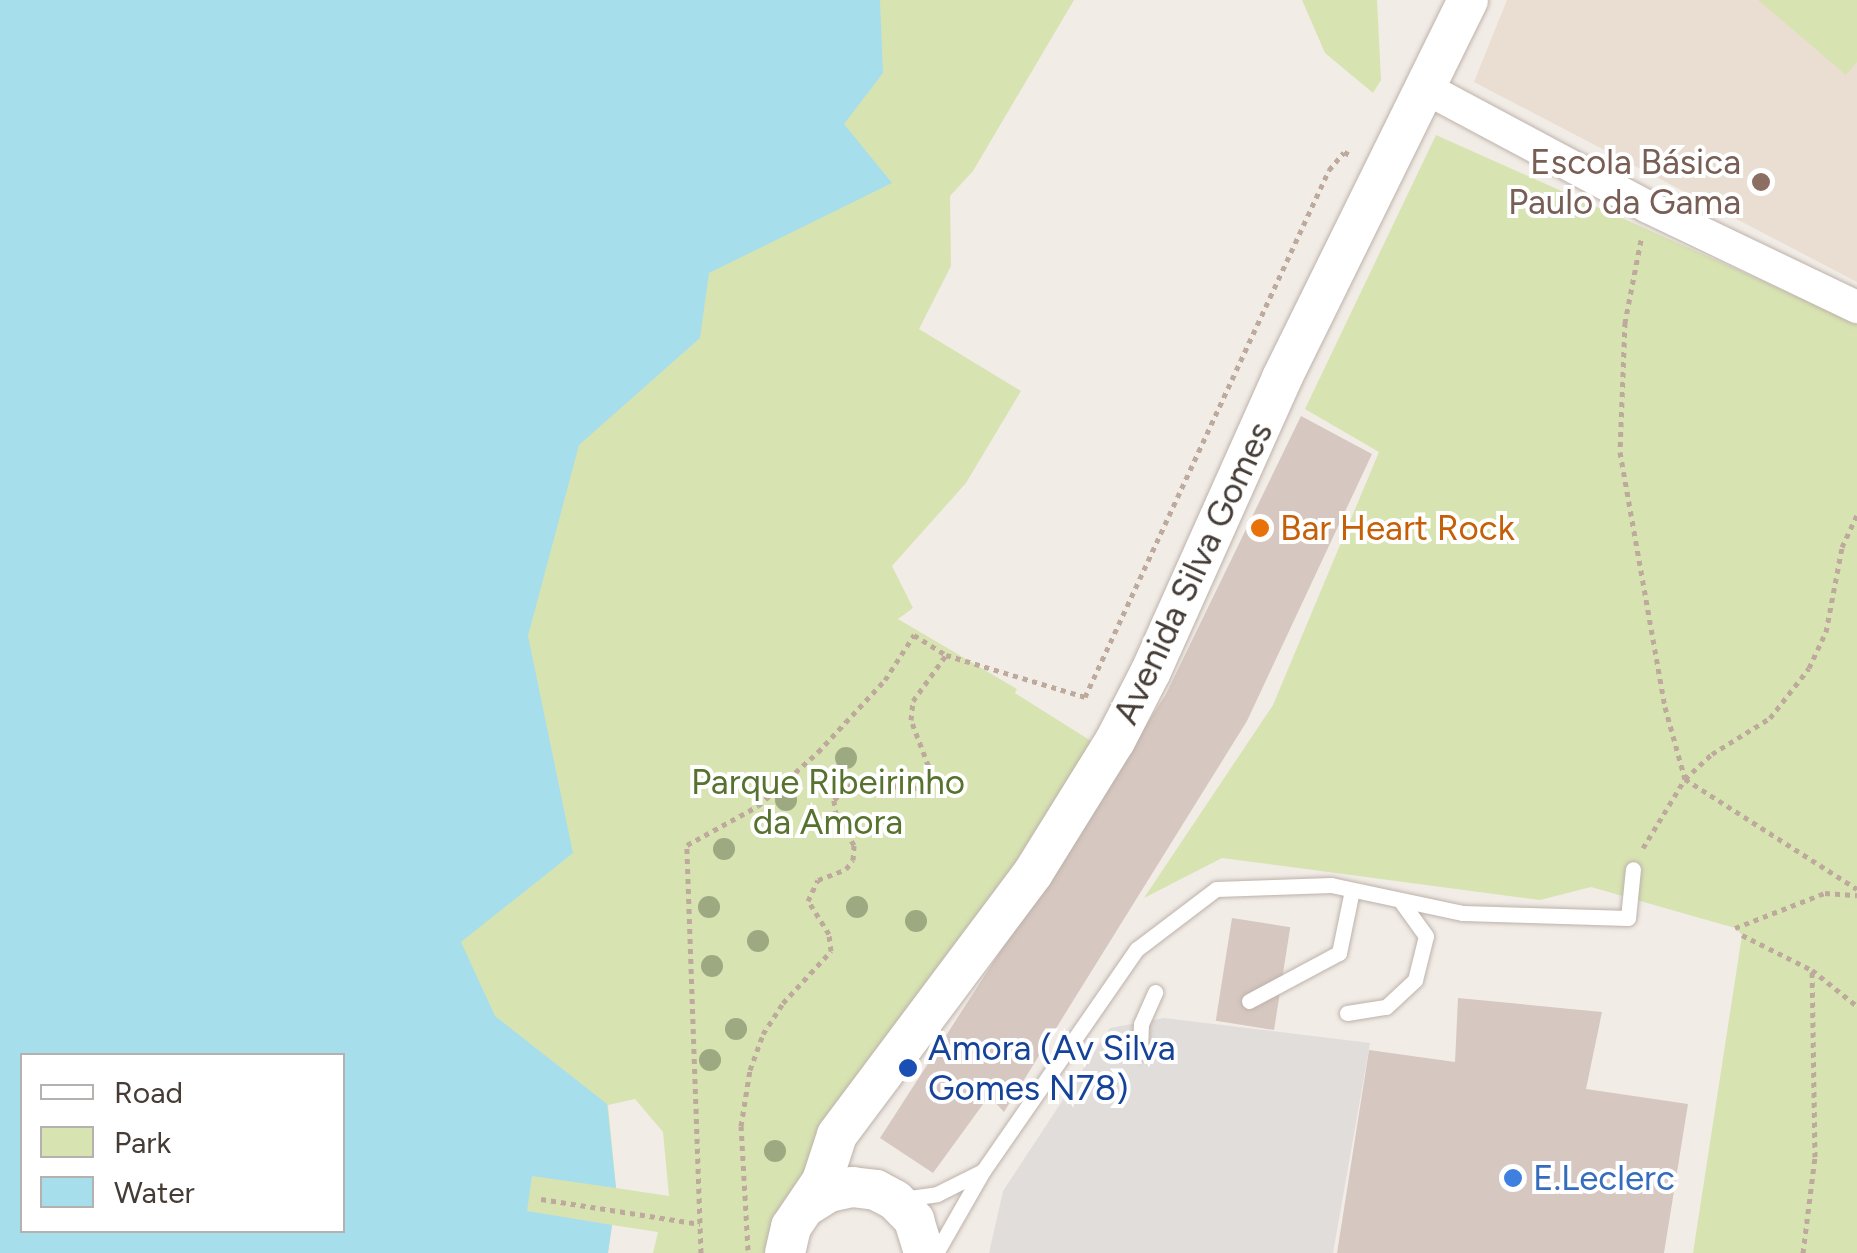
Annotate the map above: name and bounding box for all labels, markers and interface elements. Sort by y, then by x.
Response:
place label: Escola Básica Paulo da Gama [1508,141,1741,223]
marker: Escola Básica Paulo da Gama [1750,171,1772,193]
street label: Avenida Silva Gomes [1105,415,1281,731]
place label: Bar Heart Rock [1280,507,1515,549]
marker: Bar Heart Rock [1249,517,1271,539]
park label: Parque Ribeirinho da Amora [691,761,965,843]
place label: Amora (Av Silva Gomes N78) [928,1027,1176,1109]
legend [20,1053,345,1233]
marker: Amora (Av Silva Gomes N78) [897,1057,919,1079]
text: Road [114,1074,183,1111]
text: Park [114,1124,171,1161]
place label: E.Leclerc [1533,1157,1675,1199]
marker: E.Leclerc [1502,1167,1524,1189]
text: Water [114,1174,195,1211]

